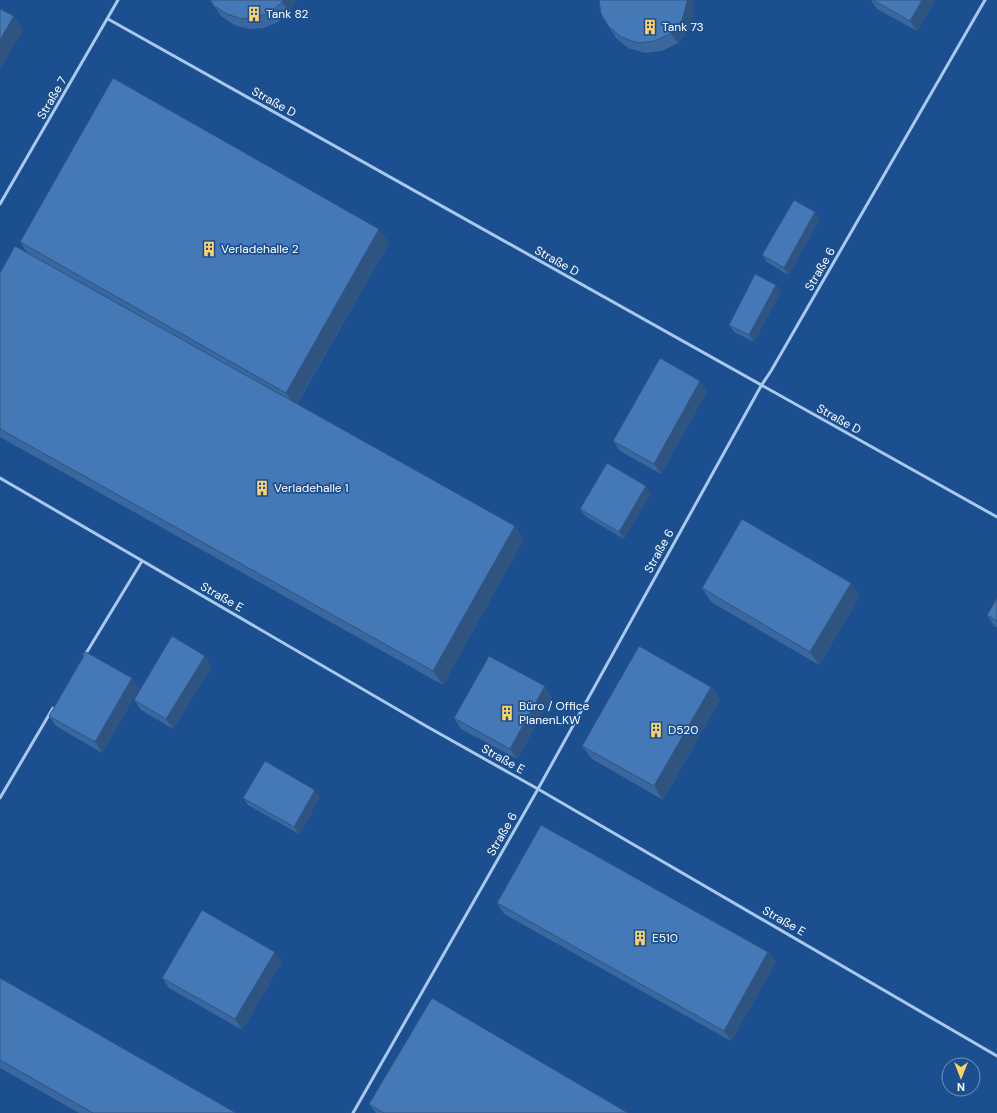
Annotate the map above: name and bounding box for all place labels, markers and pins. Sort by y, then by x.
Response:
building icon: Tank 82 [245,5,263,23]
place label: Tank 82 [266,6,309,22]
building icon: Tank 73 [641,18,659,36]
place label: Tank 73 [662,19,704,35]
building icon: Verladehalle 2 [200,240,218,258]
place label: Verladehalle 2 [221,241,299,257]
building icon: Verladehalle 1 [253,479,271,497]
place label: Verladehalle 1 [274,480,349,496]
place label: Büro / Office PlanenLKW [519,698,590,728]
building icon: Büro / Office PlanenLKW [498,704,516,722]
building icon: D520 [647,721,665,739]
place label: D520 [668,722,698,738]
building icon: E510 [631,929,649,947]
place label: E510 [652,930,678,946]

